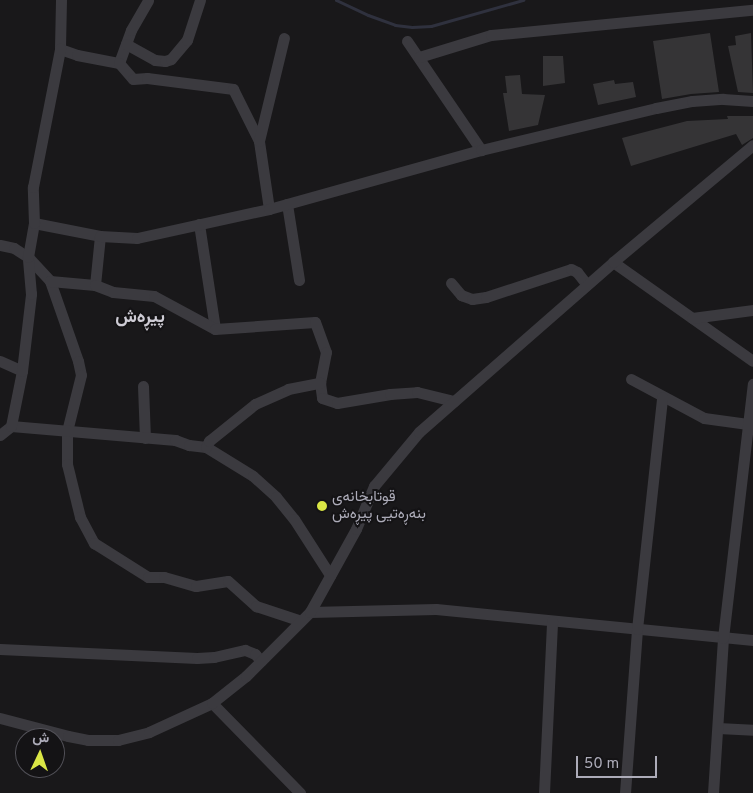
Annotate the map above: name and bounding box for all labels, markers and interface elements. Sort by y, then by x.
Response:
district label: پیڕەش [115,307,165,329]
place label: قوتابخانەی بنەڕەتیی پیڕەش [332,488,426,523]
marker: قوتابخانەی بنەڕەتیی پیڕەش [316,500,328,512]
north arrow [15,728,65,778]
text: ش [32,730,50,747]
scale bar [578,746,659,778]
text: 50 m [584,755,619,774]

